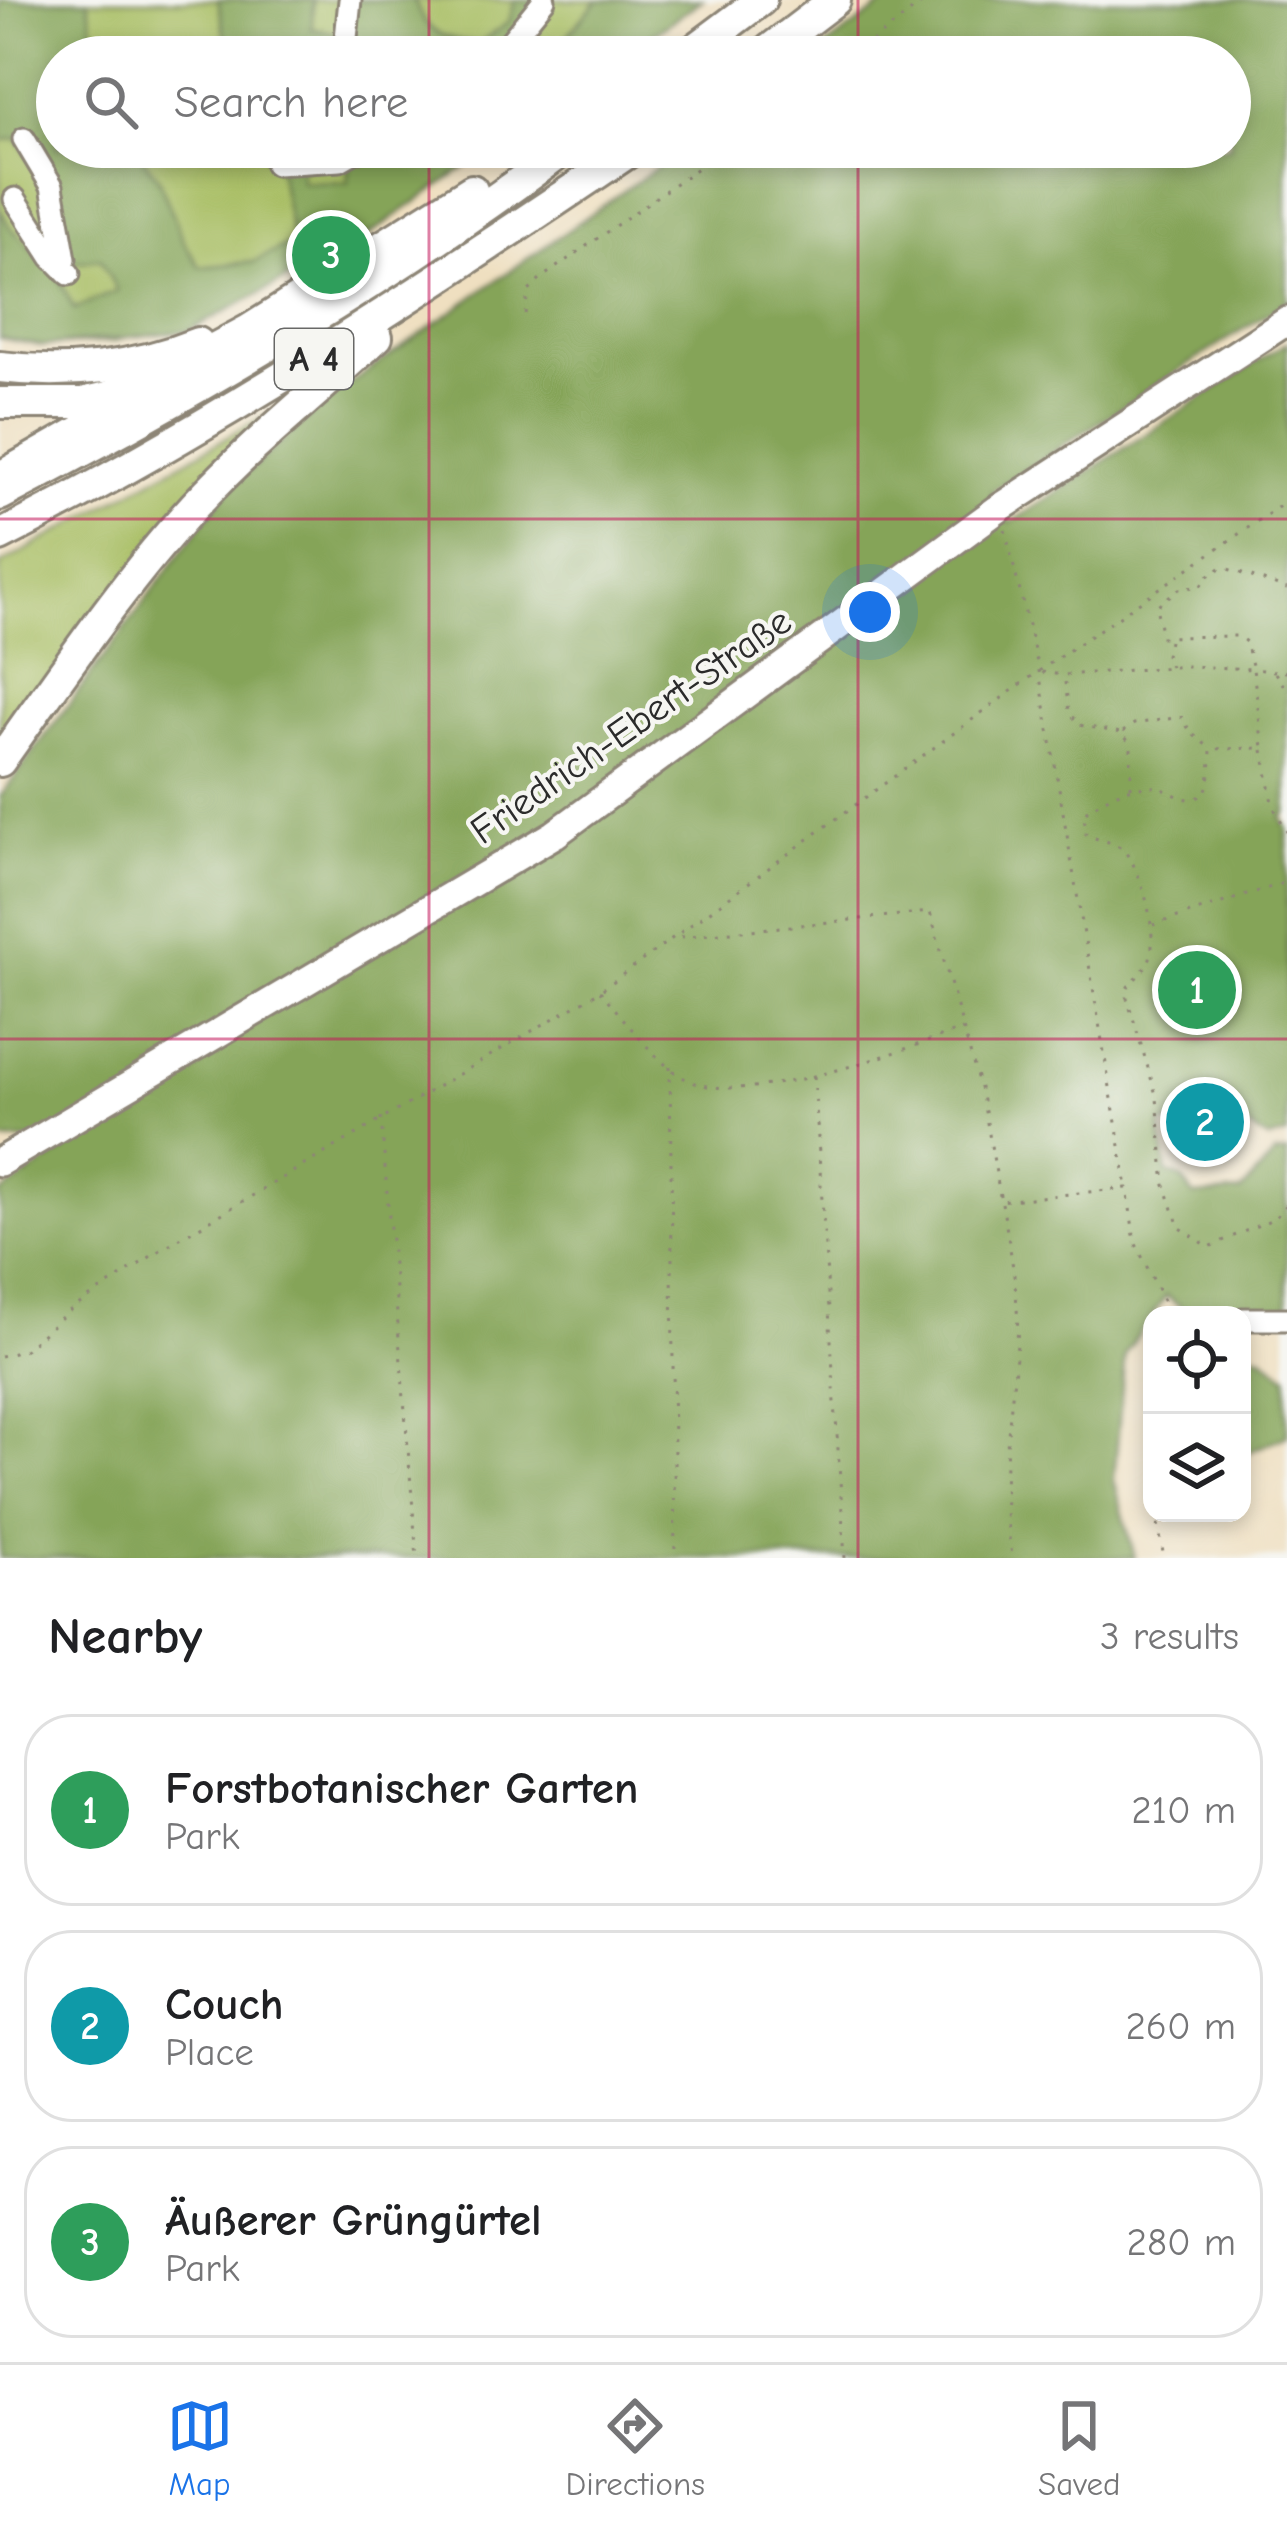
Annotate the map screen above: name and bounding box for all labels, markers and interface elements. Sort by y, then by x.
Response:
search box [36,36,1251,168]
icon: search [78,69,144,135]
text: Search here [174,76,408,128]
pin: 3 [292,210,370,300]
road number: A 4 [275,329,353,389]
your location [840,582,900,642]
street label: Friedrich-Ebert-Straße [462,598,800,854]
pin: 1 [1158,945,1236,1035]
pin: 2 [1166,1077,1244,1167]
map controls [1143,1306,1251,1522]
button: locate [1143,1306,1251,1414]
button: layers [1143,1414,1251,1522]
text: Nearby [48,1607,202,1666]
text: 3 results [1100,1614,1239,1659]
text: Forstbotanischer Garten [165,1762,638,1814]
text: 1 [82,1788,98,1833]
text: 210 m [1131,1788,1236,1833]
text: Park [165,1814,240,1859]
text: Couch [165,1978,284,2030]
text: 2 [80,2004,100,2049]
text: 260 m [1125,2004,1236,2049]
text: Place [165,2030,254,2075]
text: Äußerer Grüngürtel [165,2194,542,2246]
text: 3 [80,2220,100,2265]
text: 280 m [1126,2220,1236,2265]
text: Park [165,2246,240,2291]
tab: Map [167,2393,233,2503]
tab: Directions [566,2393,705,2503]
tab: Saved [1038,2393,1120,2503]

